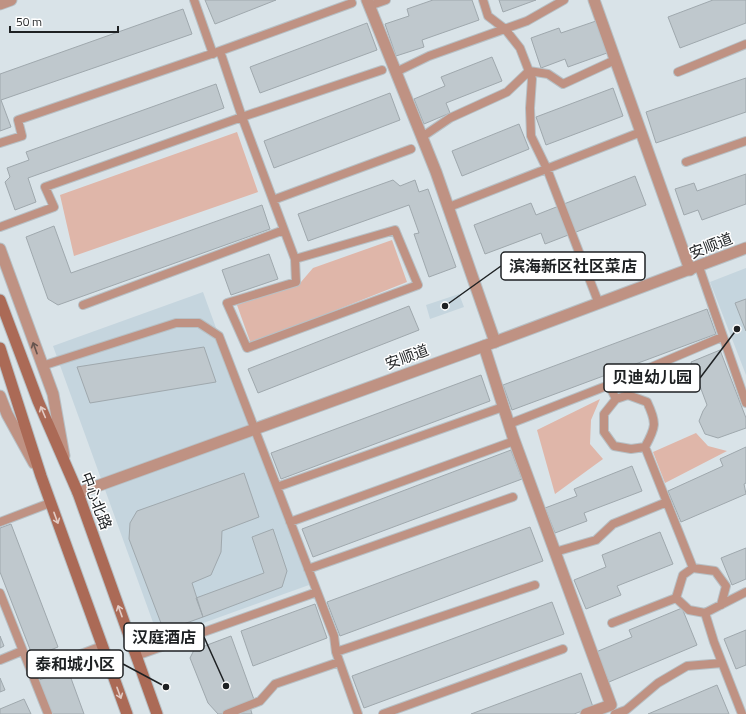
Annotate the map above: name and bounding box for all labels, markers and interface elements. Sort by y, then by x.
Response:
scale bar [10,8,118,34]
text: 50 m [16,12,42,31]
street label: 安顺道 [686,227,736,264]
callout: 滨海新区社区菜店 [501,252,645,280]
text: 滨海新区社区菜店 [509,254,637,278]
street label: 安顺道 [382,338,432,375]
one-way arrow [31,343,39,355]
callout: 贝迪幼儿园 [604,364,700,392]
text: 贝迪幼儿园 [612,365,692,389]
one-way arrow [39,406,46,418]
street label: 中心北路 [75,469,118,533]
one-way arrow [53,511,60,524]
one-way arrow [116,606,124,618]
callout: 汉庭酒店 [124,623,204,651]
text: 汉庭酒店 [132,625,196,649]
callout: 泰和城小区 [27,650,123,678]
text: 泰和城小区 [35,652,115,676]
one-way arrow [116,686,124,698]

